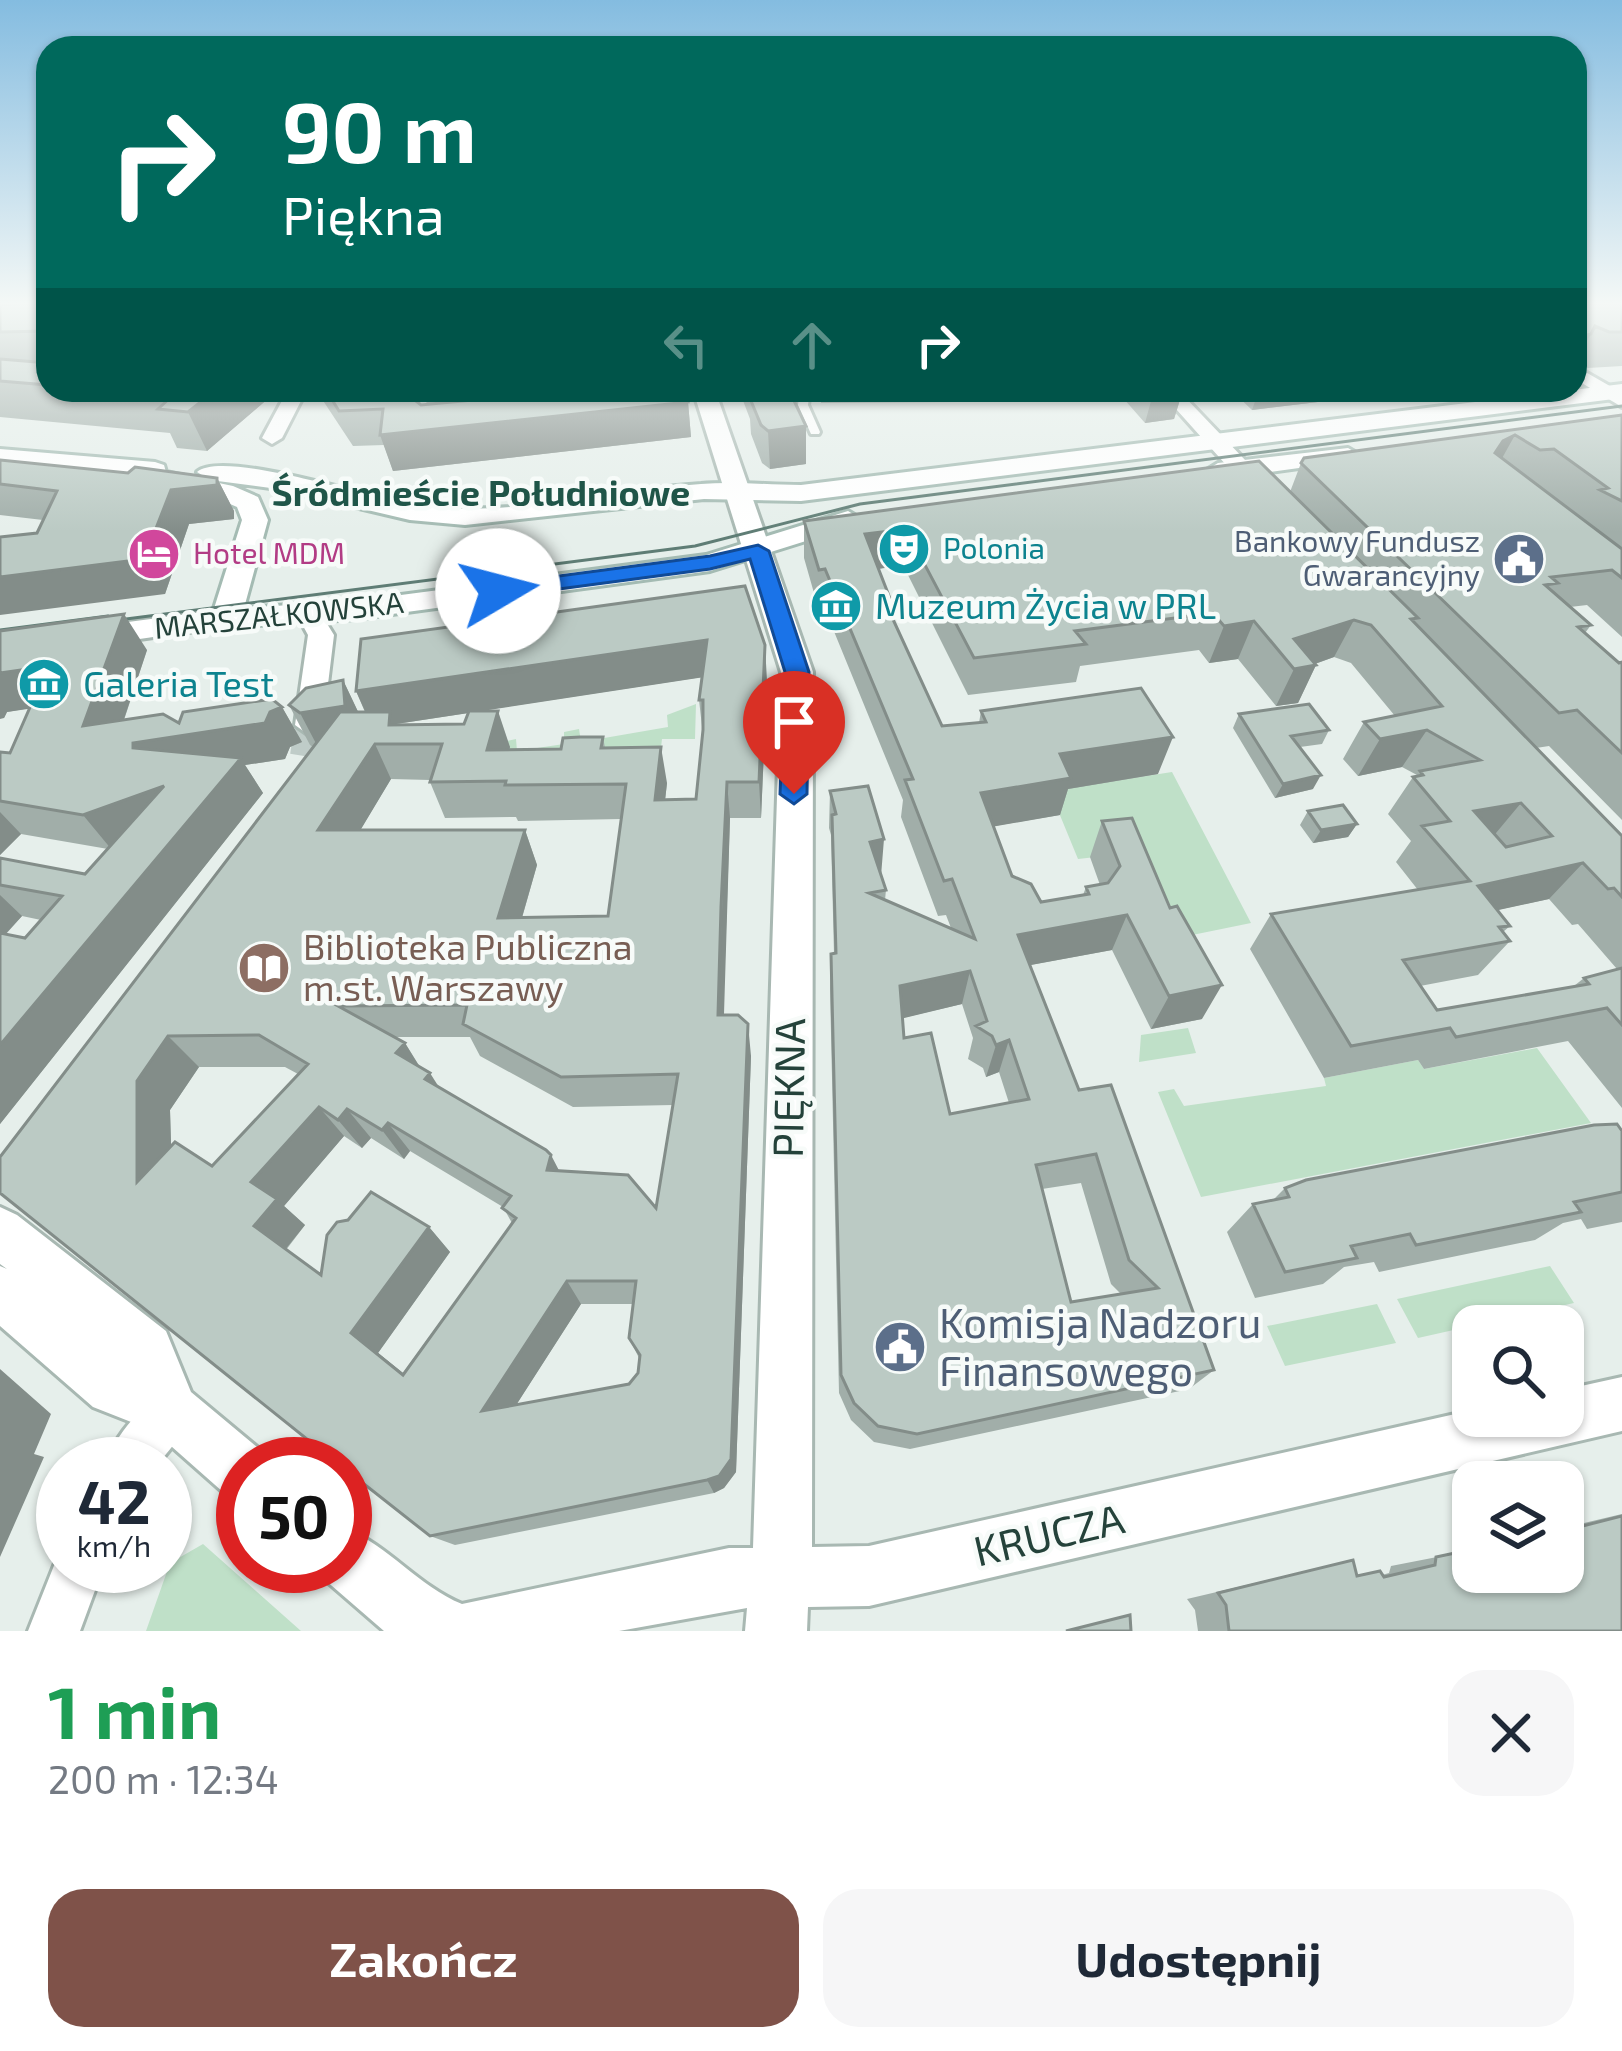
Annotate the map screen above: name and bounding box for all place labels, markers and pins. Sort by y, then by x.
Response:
theatre icon: Polonia [876,521,932,577]
place label: Bankowy Fundusz Gwarancyjny [1234,522,1480,592]
hotel icon: Hotel MDM [126,526,182,582]
place label: Polonia [943,529,1045,565]
public building icon: Bankowy Fundusz Gwarancyjny [1491,531,1547,587]
place label: Hotel MDM [193,534,345,570]
museum icon: Muzeum Życia w PRL [808,578,864,634]
place label: Muzeum Życia w PRL [875,583,1216,626]
museum icon: Galeria Test [16,656,72,712]
place label: Galeria Test [83,661,274,704]
pin [743,671,845,794]
place label: Biblioteka Publiczna m.st. Warszawy [303,924,633,1008]
library icon: Biblioteka Publiczna m.st. Warszawy [236,940,292,996]
place label: Komisja Nadzoru Finansowego [939,1296,1261,1394]
public building icon: Komisja Nadzoru Finansowego [872,1319,928,1375]

